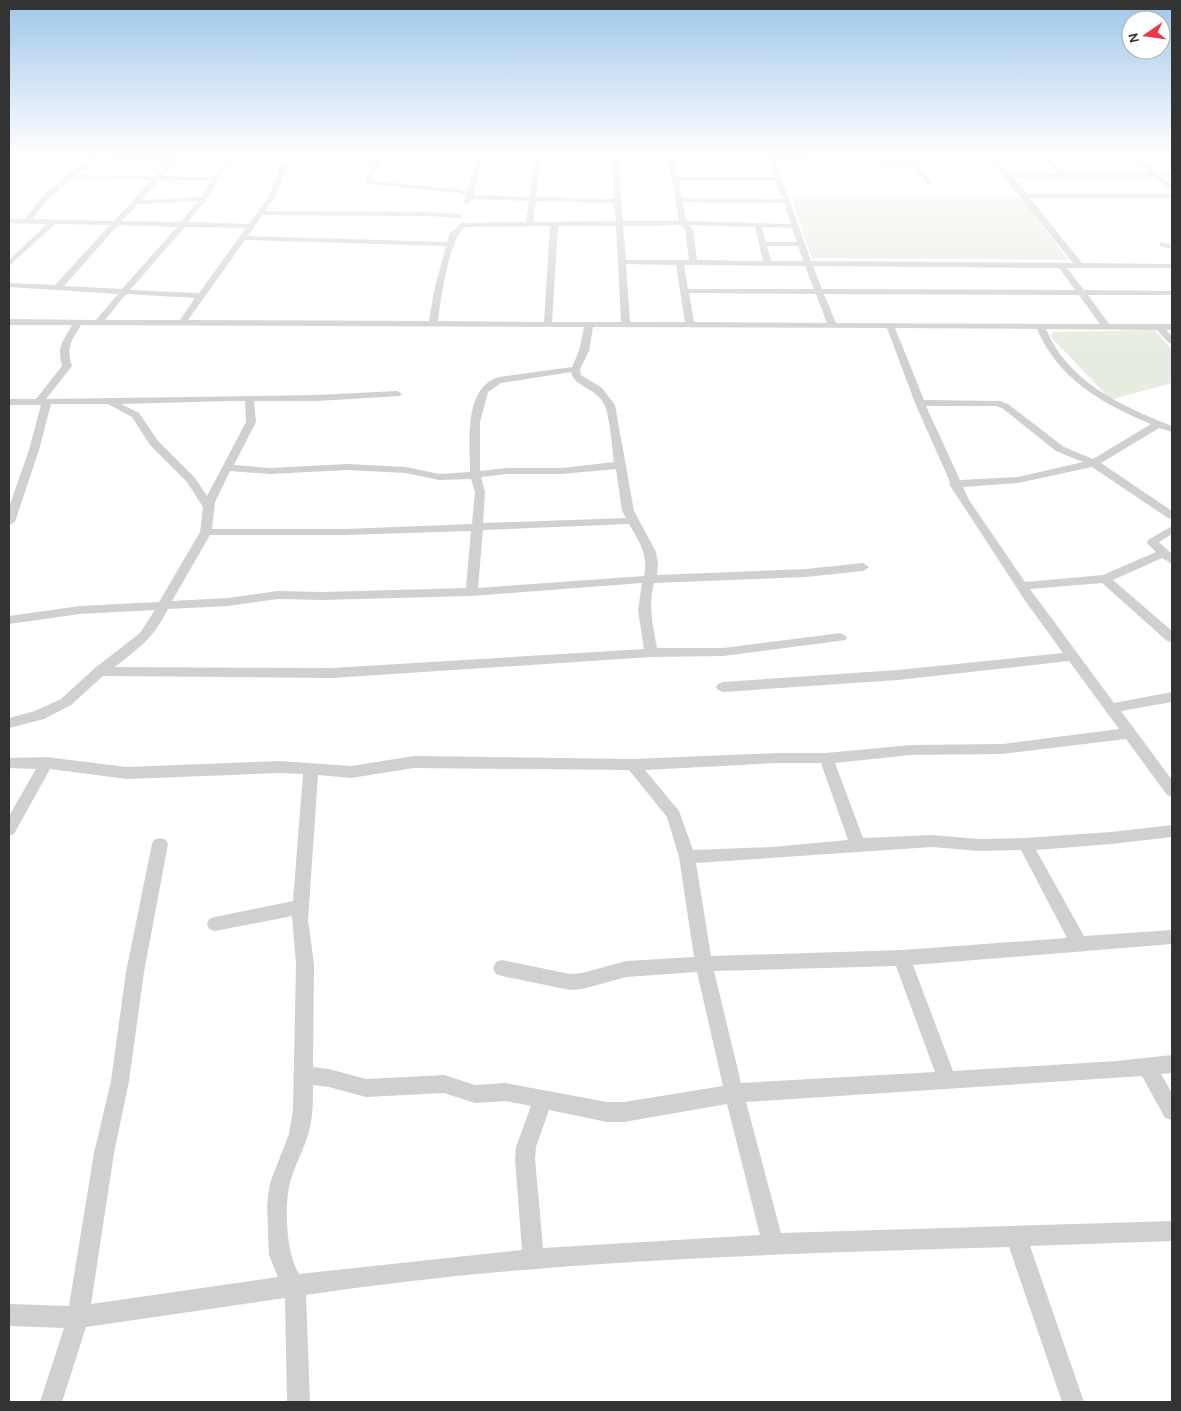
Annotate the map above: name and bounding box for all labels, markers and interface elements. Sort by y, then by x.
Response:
north arrow [1121,10,1171,60]
text: N [1124,31,1143,45]

